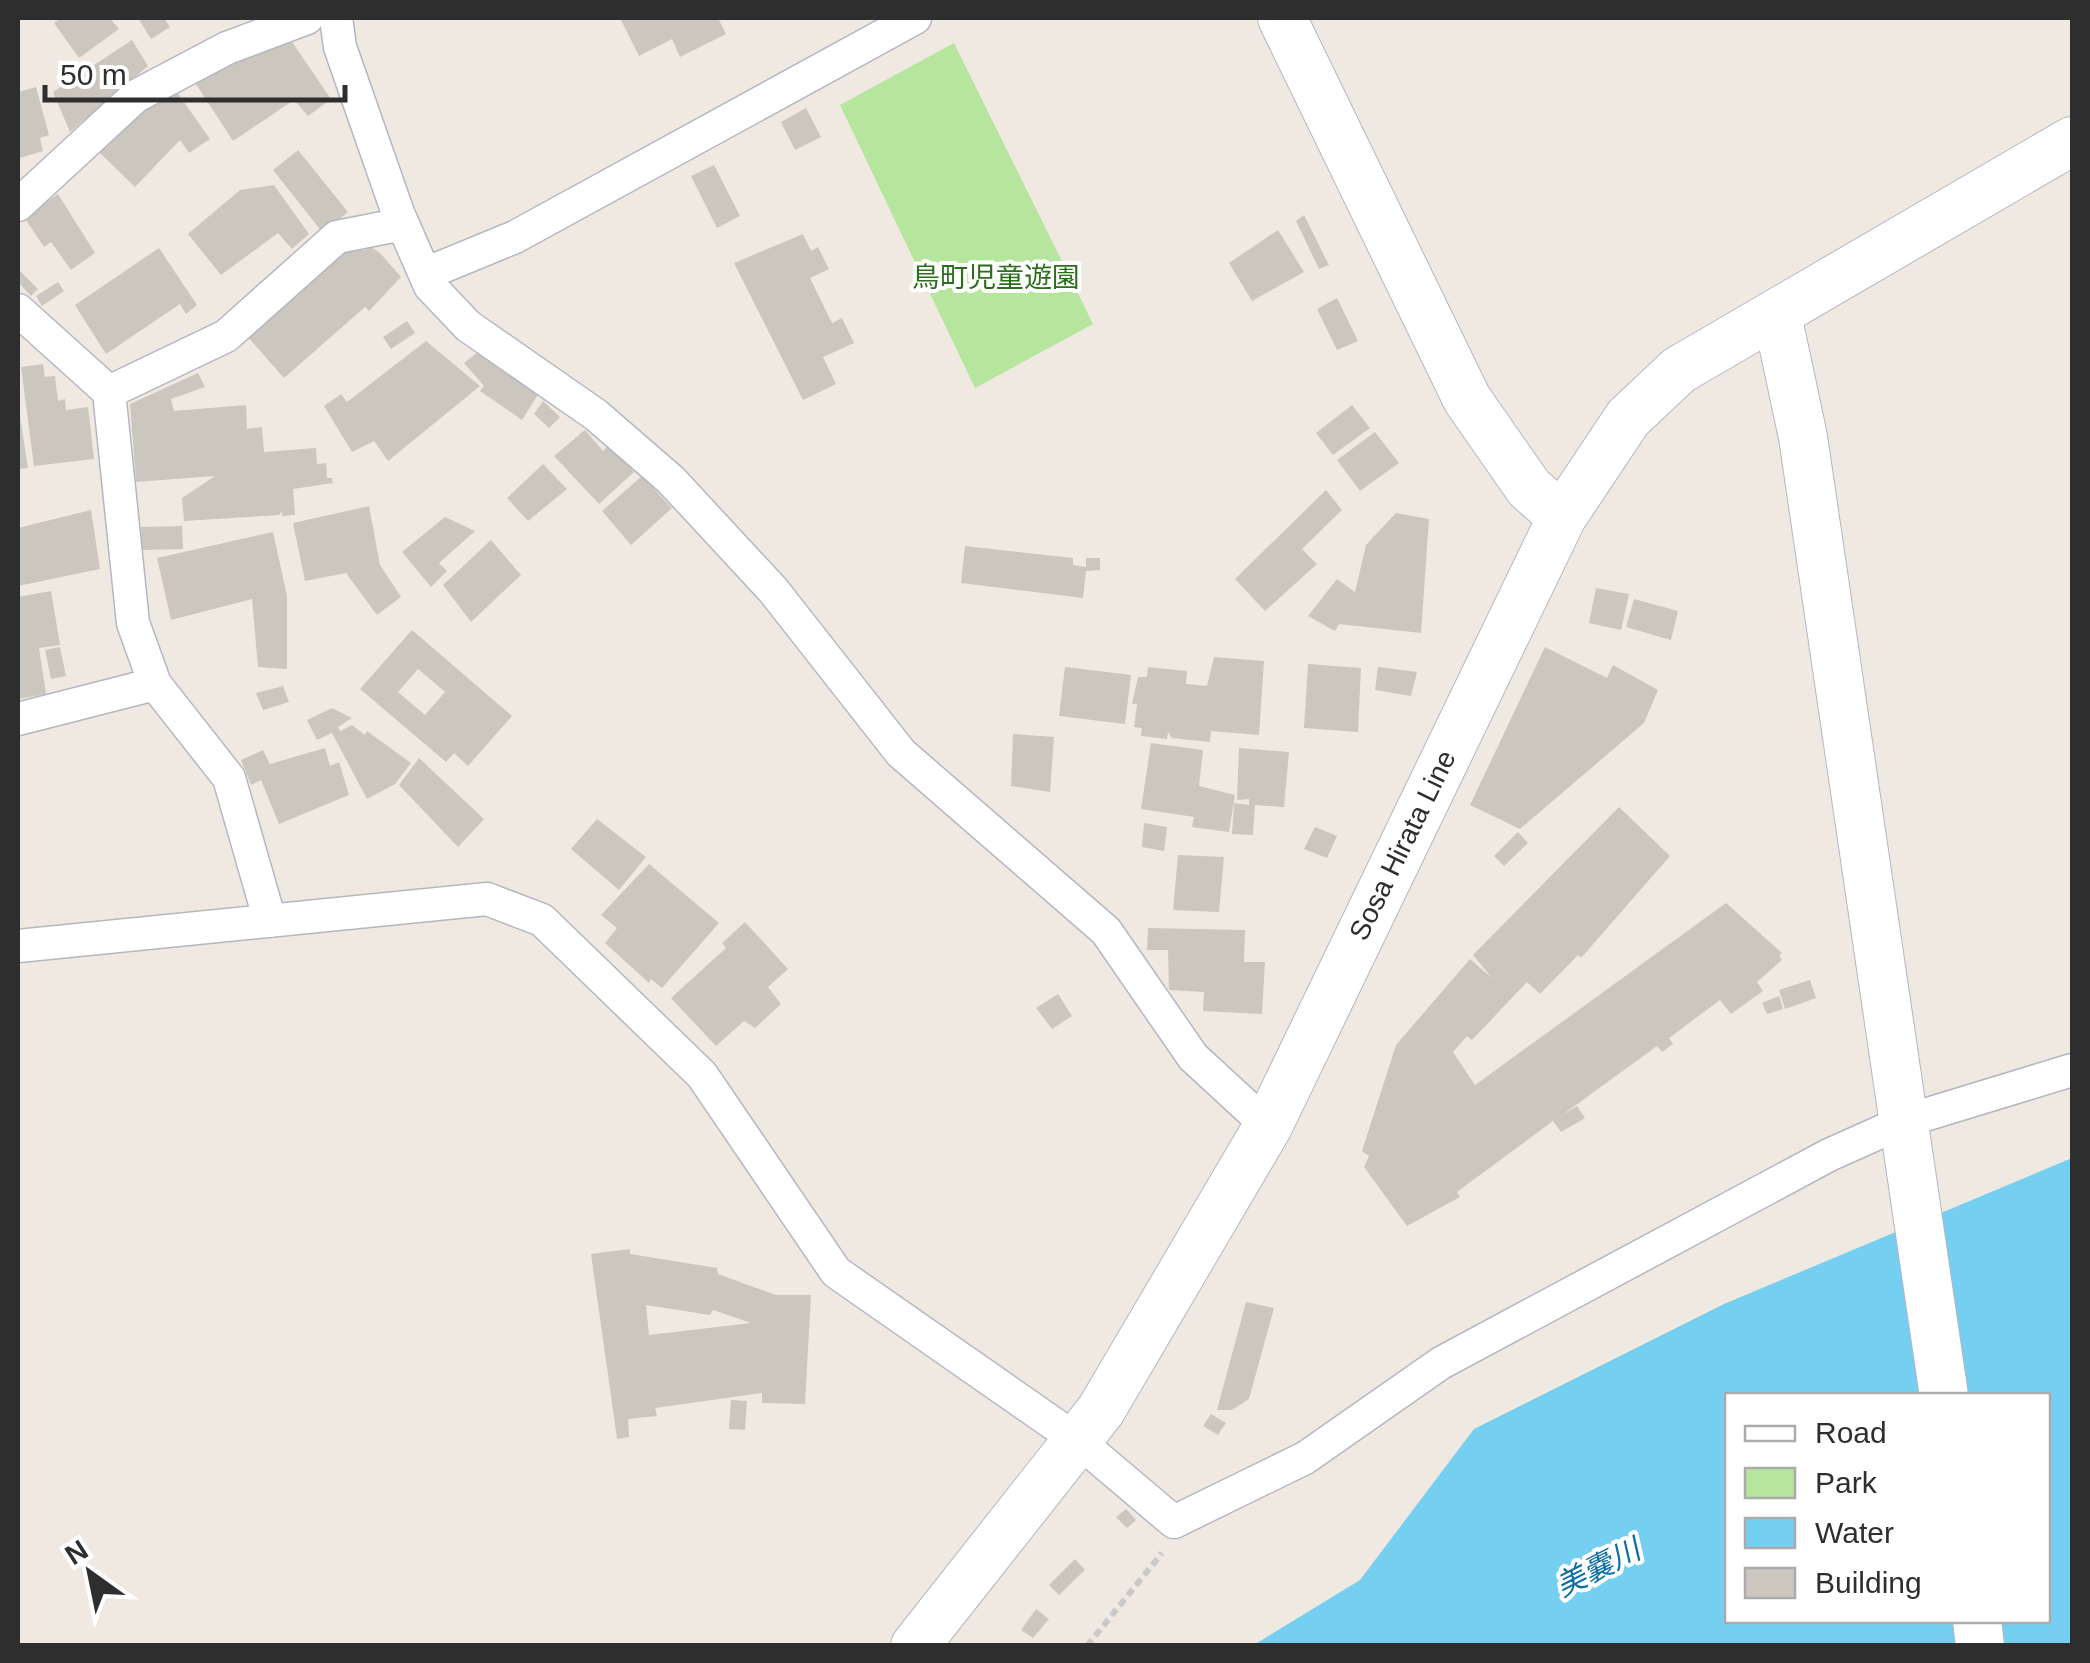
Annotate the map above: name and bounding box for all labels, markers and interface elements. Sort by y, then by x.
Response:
scale bar [45,40,345,102]
text: 50 m [60,58,127,91]
park label: 鳥町児童遊園 [912,262,1080,293]
street label: Sosa Hirata Line [1343,745,1462,945]
legend [1725,1393,2050,1623]
text: Road [1815,1416,1887,1449]
text: Park [1815,1466,1878,1499]
text: Water [1815,1516,1894,1549]
north arrow [40,1523,140,1623]
water label: 美嚢川 [1550,1531,1648,1603]
text: N [60,1534,94,1571]
text: Building [1815,1566,1922,1599]

